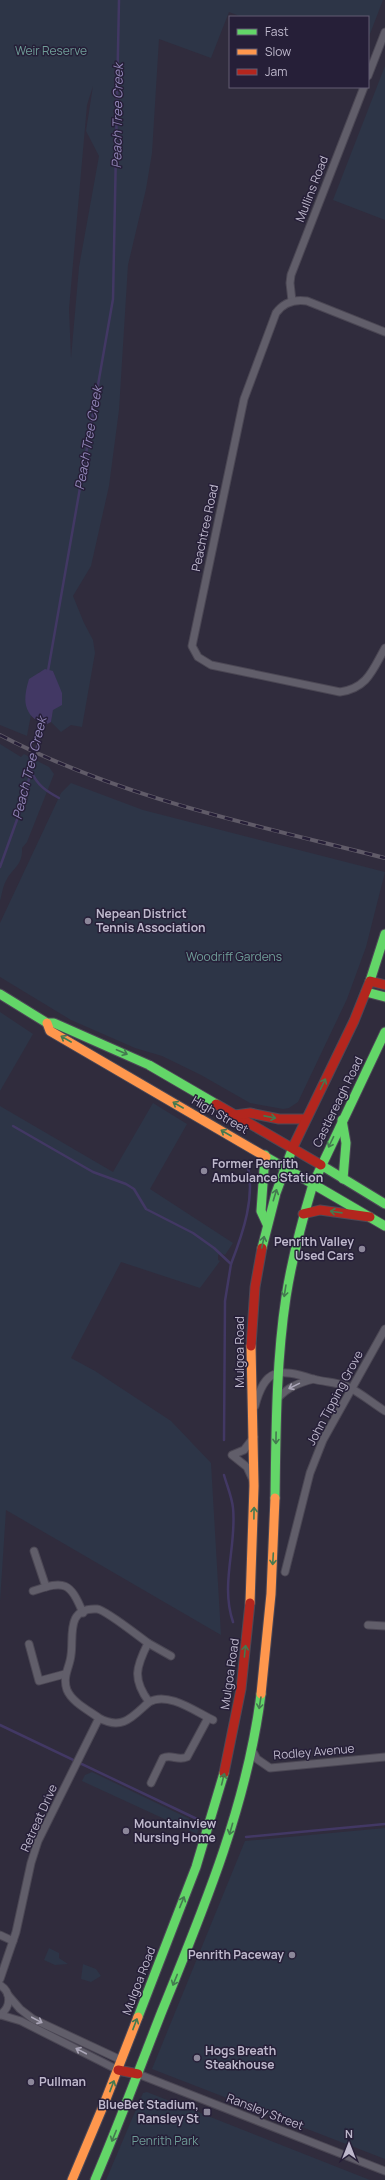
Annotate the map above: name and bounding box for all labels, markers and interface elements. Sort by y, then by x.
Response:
legend [229,16,369,88]
text: Fast [265,23,289,40]
park label: Weir Reserve [15,42,87,59]
text: Slow [265,43,291,60]
water label: Peach Tree Creek [107,61,127,169]
text: Jam [265,63,287,80]
street label: Mullins Road [291,153,332,224]
water label: Peach Tree Creek [70,382,106,491]
street label: Peachtree Road [187,483,222,573]
water label: Peach Tree Creek [8,712,51,821]
place label: Nepean District Tennis Association [96,905,206,936]
marker: Nepean District Tennis Association [83,916,93,926]
park label: Woodriff Gardens [186,948,282,965]
one-way arrow [60,1035,72,1043]
one-way arrow [115,1049,127,1056]
street label: Castlereagh Road [308,1054,367,1150]
one-way arrow [320,1078,327,1090]
street label: High Street [189,1091,252,1138]
one-way arrow [172,1100,184,1108]
one-way arrow [263,1114,276,1122]
one-way arrow [220,1128,232,1136]
one-way arrow [327,1136,334,1148]
place label: Former Penrith Ambulance Station [212,1155,323,1186]
marker: Former Penrith Ambulance Station [199,1166,209,1176]
one-way arrow [272,1189,279,1202]
one-way arrow [330,1208,343,1216]
place label: Penrith Valley Used Cars [274,1233,354,1264]
one-way arrow [260,1235,268,1248]
marker: Penrith Valley Used Cars [357,1244,367,1254]
one-way arrow [281,1285,289,1298]
street label: Mulgoa Road [231,1316,248,1388]
street label: John Tipping Grove [302,1347,367,1448]
one-way arrow [288,1383,300,1390]
one-way arrow [272,1431,280,1444]
one-way arrow [250,1507,258,1520]
one-way arrow [269,1552,276,1565]
street label: Mulgoa Road [216,1637,243,1711]
one-way arrow [242,1645,249,1658]
one-way arrow [256,1696,264,1709]
street label: Rodley Avenue [273,1739,355,1764]
one-way arrow [219,1773,227,1786]
street label: Retreat Drive [16,1781,61,1854]
place label: Mountainview Nursing Home [134,1815,217,1846]
one-way arrow [227,1823,235,1836]
marker: Mountainview Nursing Home [121,1826,131,1836]
one-way arrow [179,1897,186,1909]
street label: Mulgoa Road [118,1944,159,2017]
place label: Penrith Paceway [188,1946,284,1963]
marker: Penrith Paceway [287,1950,297,1960]
one-way arrow [171,1973,179,1985]
one-way arrow [31,2017,43,2024]
one-way arrow [132,2018,140,2030]
place label: Hogs Breath Steakhouse [205,2042,276,2073]
one-way arrow [75,2047,87,2054]
marker: Hogs Breath Steakhouse [192,2053,202,2063]
place label: Pullman [39,2073,86,2090]
marker: Pullman [26,2077,36,2087]
one-way arrow [109,2081,117,2093]
street label: Ransley Street [224,2089,306,2134]
place label: BlueBet Stadium, Ransley St [98,2096,199,2127]
marker: BlueBet Stadium, Ransley St [202,2107,212,2117]
north arrow [329,2124,369,2164]
text: N [345,2126,353,2141]
one-way arrow [109,2130,117,2142]
park label: Penrith Park [132,2132,199,2149]

